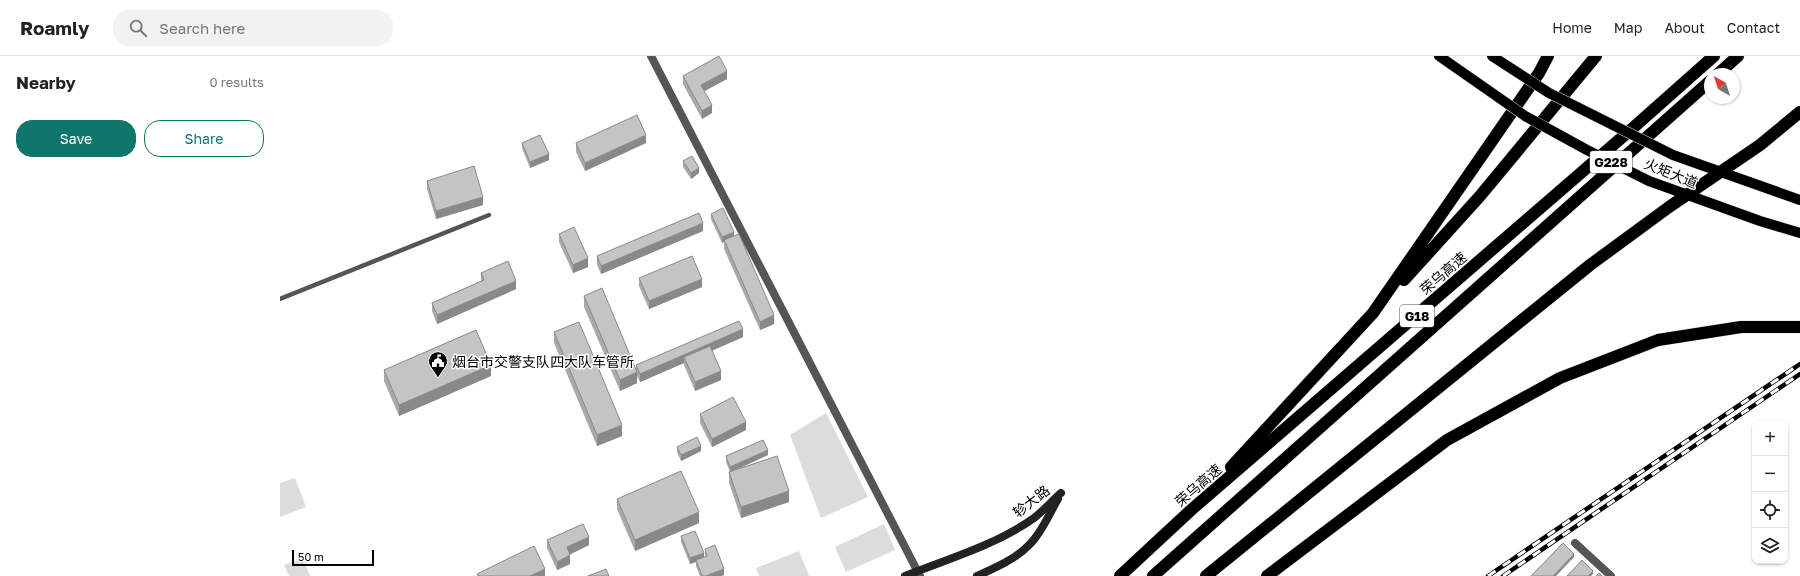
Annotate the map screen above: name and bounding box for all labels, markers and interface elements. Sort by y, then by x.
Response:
search box [113,10,393,46]
text: Roamly [20,16,89,39]
icon: search [127,17,149,39]
text: Search here [159,19,245,37]
text: Home [1552,19,1592,36]
text: Map [1614,19,1642,36]
text: About [1664,19,1705,36]
text: Contact [1727,19,1780,36]
north arrow [1704,68,1740,104]
text: Nearby [16,72,76,93]
text: 0 results [209,74,264,90]
button: Save [16,120,136,157]
button: Share [144,120,264,157]
road number: G228 [1590,151,1632,173]
street label: 火矩大道 [1642,155,1700,191]
street label: 荣乌高速 [1416,248,1470,298]
road number: G18 [1400,305,1434,327]
public building icon: 烟台市交警支队四大队车管所 [427,350,449,378]
place label: 烟台市交警支队四大队车管所 [452,353,634,370]
map controls [1752,420,1788,564]
button: + [1752,420,1788,456]
button: − [1752,456,1788,492]
street label: 荣乌高速 [1171,460,1225,510]
street label: 轸大路 [1009,481,1053,521]
button: locate [1752,492,1788,528]
button: layers [1752,528,1788,564]
scale bar [292,548,374,567]
text: 50 m [298,550,324,563]

